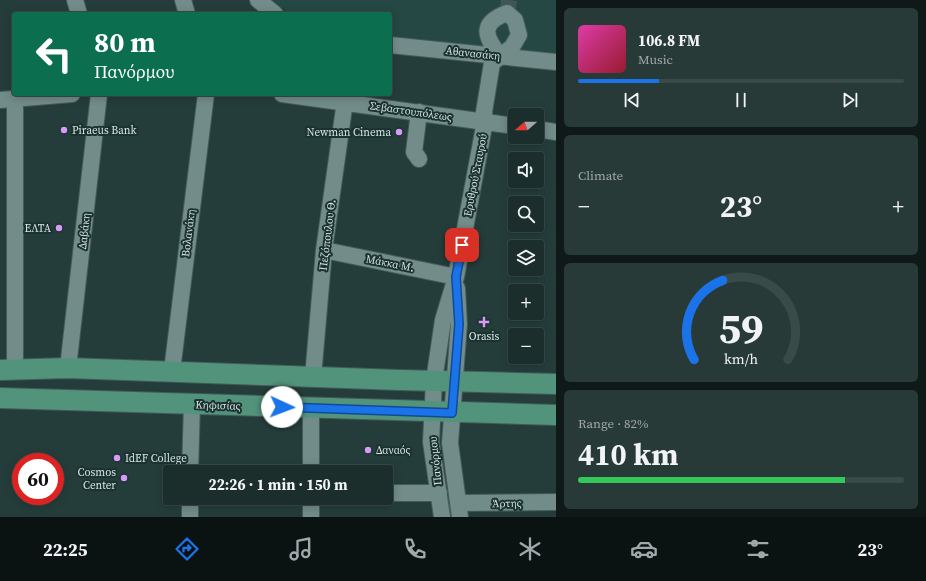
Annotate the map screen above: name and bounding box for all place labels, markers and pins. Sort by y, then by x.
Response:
place label: Piraeus Bank [72,123,137,138]
marker: Piraeus Bank [59,125,69,135]
place label: Newman Cinema [306,125,391,140]
marker: Newman Cinema [394,127,404,137]
place label: ΕΛΤΑ [25,221,52,236]
marker: ΕΛΤΑ [54,223,64,233]
pin [445,228,479,262]
marker: Orasis [478,316,490,328]
place label: Orasis [469,329,500,344]
place label: Δαναός [376,443,411,458]
marker: Δαναός [363,445,373,455]
place label: IdEF College [125,451,187,466]
marker: IdEF College [112,453,122,463]
place label: Cosmos Center [78,465,116,493]
marker: Cosmos Center [119,473,129,483]

